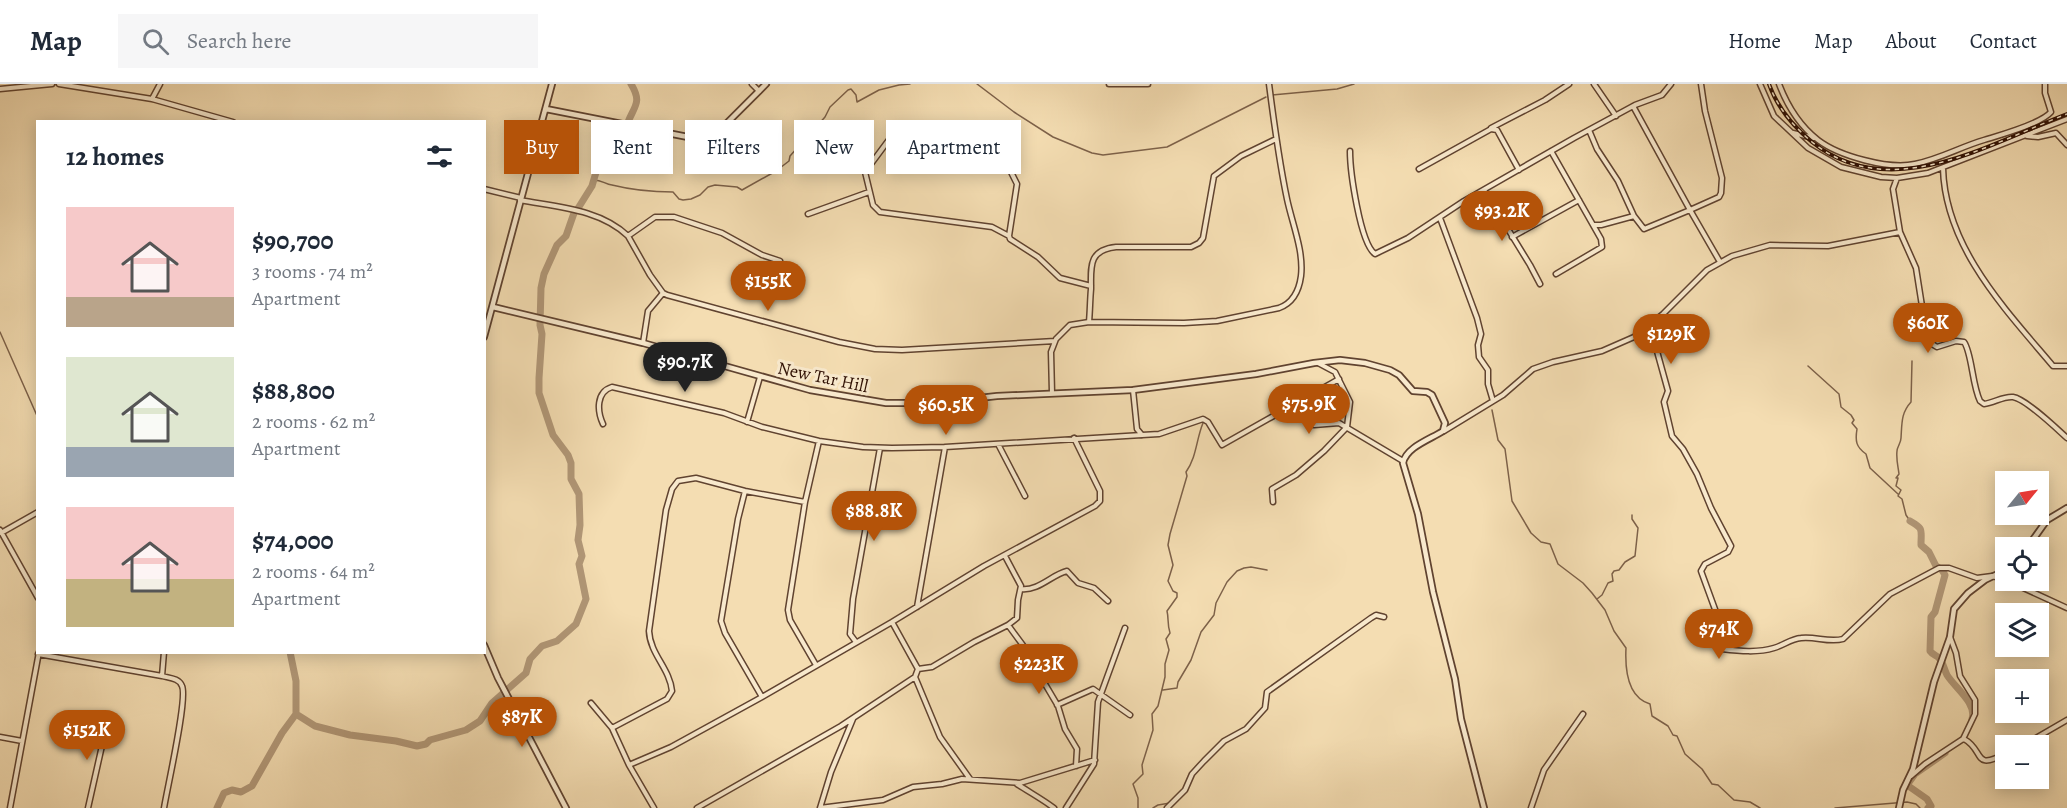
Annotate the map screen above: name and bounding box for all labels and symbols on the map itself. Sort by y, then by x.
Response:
pin: $93.2K [1453,191,1551,242]
pin: $155K [726,261,810,312]
pin: $60K [1892,303,1964,354]
pin: $129K [1629,314,1713,365]
pin: $90.7K [636,342,734,393]
street label: New Tar Hill [776,356,871,398]
pin: $75.9K [1260,384,1358,435]
pin: $60.5K [897,385,995,436]
north arrow [1995,471,2049,525]
pin: $88.8K [825,491,923,542]
pin: $74K [1683,609,1755,660]
pin: $223K [997,644,1081,695]
pin: $87K [486,697,558,748]
pin: $152K [45,710,129,761]

